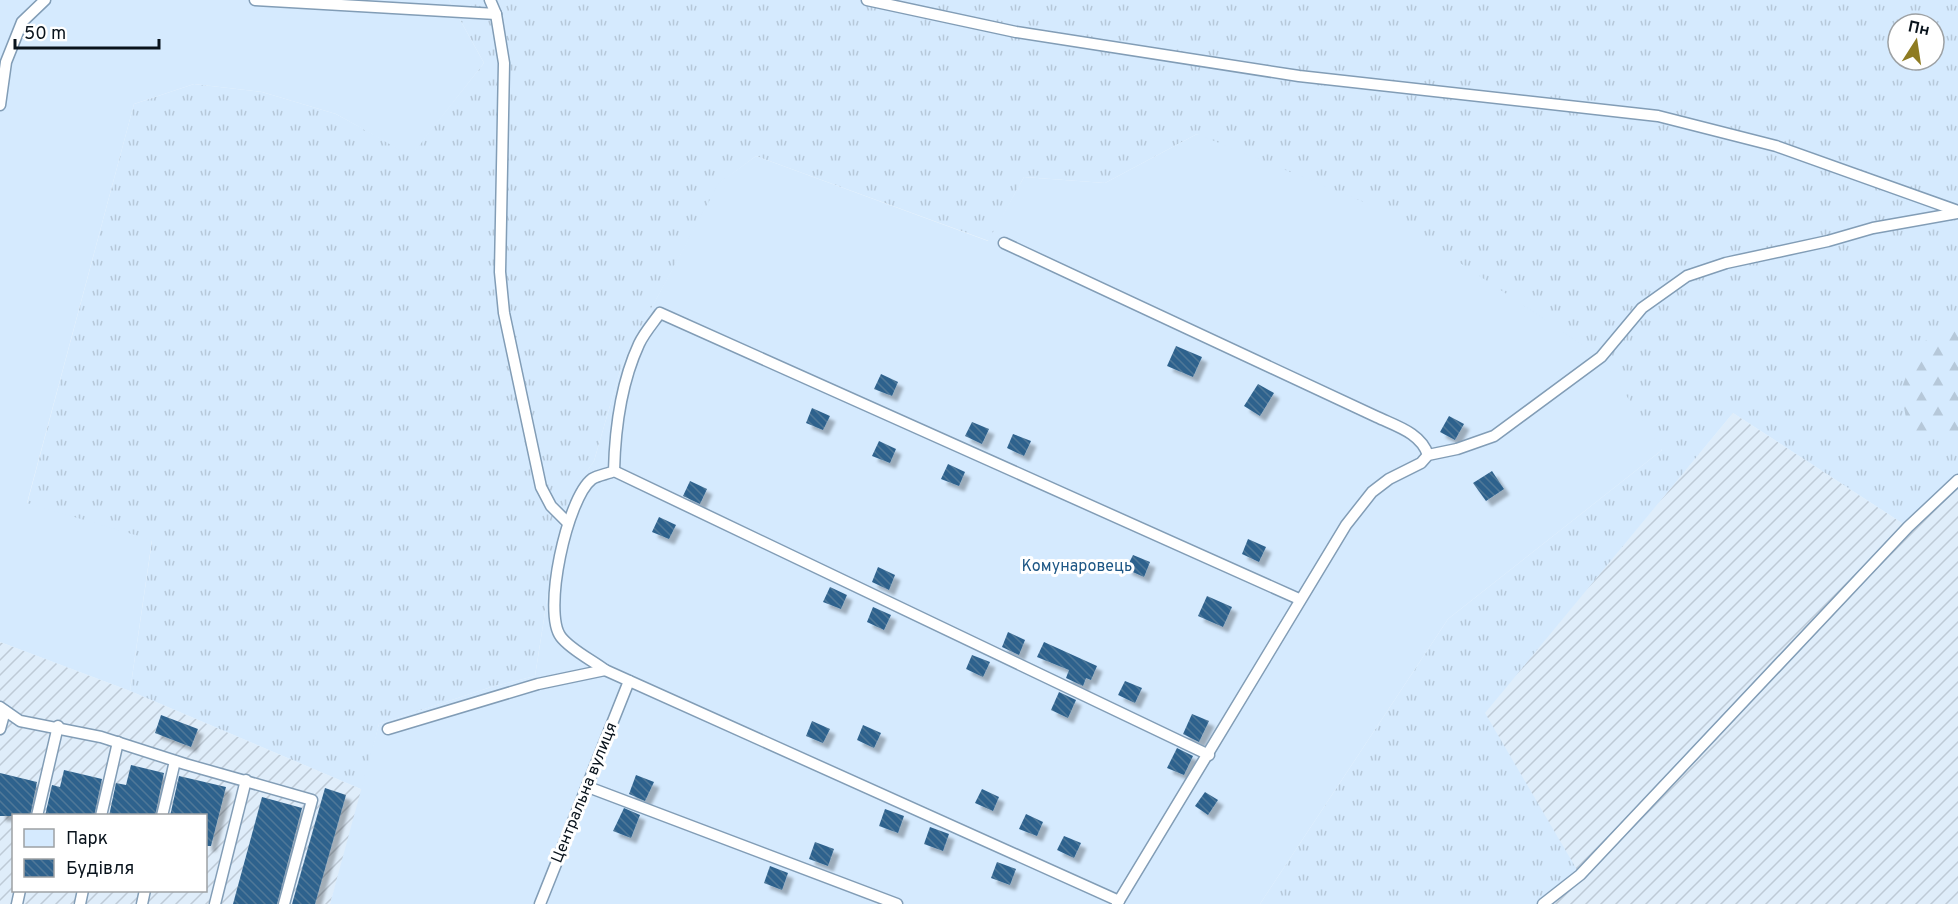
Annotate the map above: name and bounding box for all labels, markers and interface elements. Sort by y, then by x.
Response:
scale bar [15,12,159,50]
north arrow [1886,12,1946,72]
text: Пн [1906,17,1931,41]
text: 50 m [24,23,66,46]
park label: Комунаровець [1022,557,1132,577]
street label: Центральна вулиця [548,720,622,866]
legend [12,814,207,892]
text: Парк [66,828,108,851]
text: Будівля [66,858,134,881]

